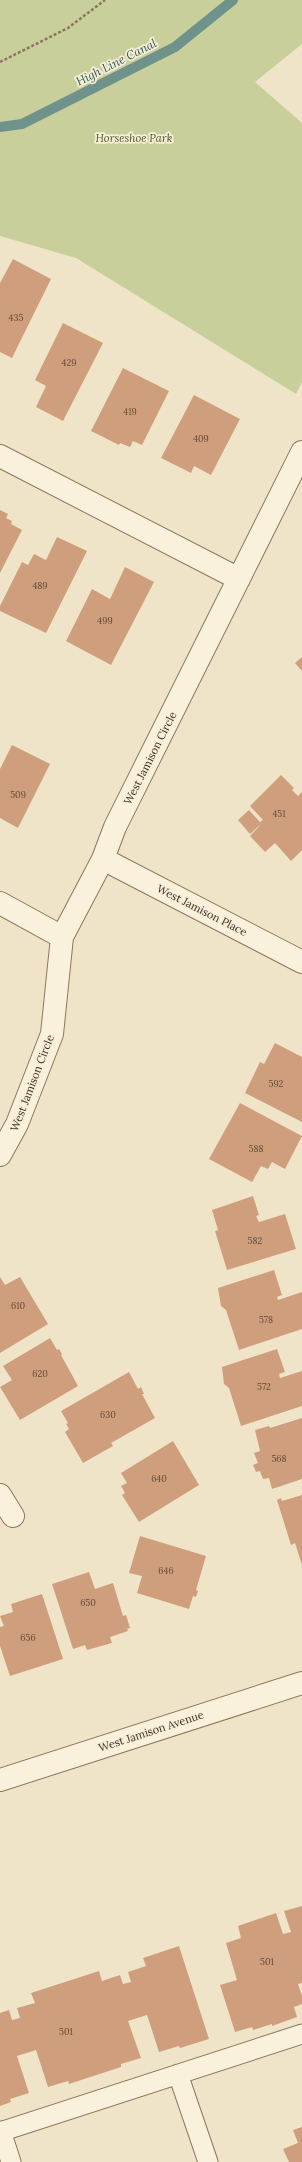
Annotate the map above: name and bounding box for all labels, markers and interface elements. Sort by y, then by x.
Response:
water label: High Line Canal [73,35,159,89]
park label: Horseshoe Park [96,131,173,145]
house number: 435 [9,312,23,323]
house number: 429 [62,357,76,368]
house number: 419 [123,406,137,417]
house number: 409 [193,433,209,444]
house number: 489 [32,580,48,591]
house number: 499 [97,615,113,626]
street label: West Jamison Circle [120,709,180,807]
house number: 509 [10,789,26,800]
house number: 451 [272,808,286,819]
street label: West Jamison Place [155,881,249,939]
street label: West Jamison Circle [7,1033,57,1133]
house number: 592 [269,1078,284,1089]
house number: 588 [248,1143,264,1154]
house number: 582 [248,1235,263,1246]
house number: 610 [11,1300,25,1311]
house number: 578 [259,1314,273,1325]
house number: 620 [32,1368,48,1379]
house number: 572 [257,1381,271,1392]
house number: 630 [100,1409,116,1420]
house number: 568 [271,1453,287,1464]
house number: 640 [151,1473,167,1484]
house number: 646 [158,1565,174,1576]
house number: 650 [80,1597,96,1608]
house number: 656 [20,1632,36,1643]
street label: West Jamison Avenue [97,1707,205,1755]
house number: 501 [260,1956,274,1967]
house number: 501 [59,2026,73,2037]

